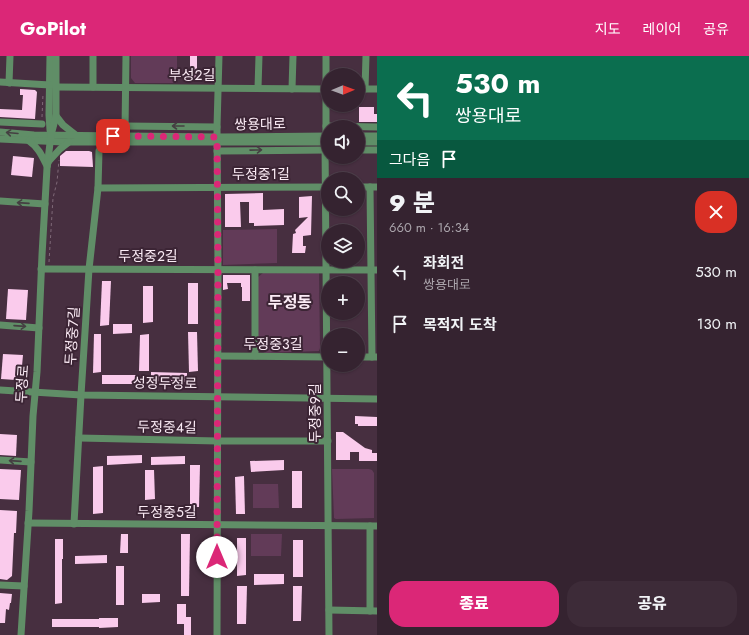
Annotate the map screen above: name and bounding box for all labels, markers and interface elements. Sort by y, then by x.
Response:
text: GoPilot [20,15,86,42]
text: 지도 [595,19,621,39]
text: 레이어 [643,19,681,39]
text: 공유 [703,19,729,39]
text: 530 m [455,63,540,104]
street label: 부성2길 [169,65,215,85]
north arrow [321,68,365,112]
map controls [321,68,365,372]
icon: left [389,72,441,124]
text: 쌍용대로 [455,103,521,129]
street label: 쌍용대로 [234,114,286,134]
pin [96,119,130,153]
button: sound [321,120,365,164]
one-way arrow [172,122,185,130]
icon: arrive [102,125,124,147]
one-way arrow [6,129,19,136]
one-way arrow [249,146,262,154]
icon: arrive [438,148,460,170]
text: 그다음 [389,149,430,171]
street label: 두정중1길 [232,164,290,184]
button: search [321,172,365,216]
text: 9 분 [389,185,435,220]
button: close [695,191,737,233]
one-way arrow [17,199,30,206]
text: 660 m · 16:34 [389,218,469,237]
button: layers [321,224,365,268]
street label: 두정중2길 [118,246,178,266]
text: 좌회전 [423,252,464,274]
icon: left [389,261,411,283]
text: 530 m [695,261,737,283]
text: 쌍용대로 [423,275,471,294]
button: + [321,276,365,320]
district label: 두정동 [268,291,312,314]
street label: 두정중7길 [60,306,84,366]
icon: arrive [389,313,411,335]
text: 130 m [697,313,737,335]
text: 목적지 도착 [423,314,497,336]
one-way arrow [13,323,26,330]
button: − [321,328,365,372]
street label: 두정중3길 [243,334,303,354]
street label: 두정로 [11,364,33,404]
street label: 성정두정로 [133,372,197,394]
street label: 두정중9길 [305,383,325,443]
street label: 두정중4길 [137,416,197,438]
one-way arrow [9,457,22,464]
street label: 두정중5길 [137,502,197,522]
position arrow [196,536,238,578]
button: 종료 [389,581,559,627]
button: 공유 [567,581,737,627]

